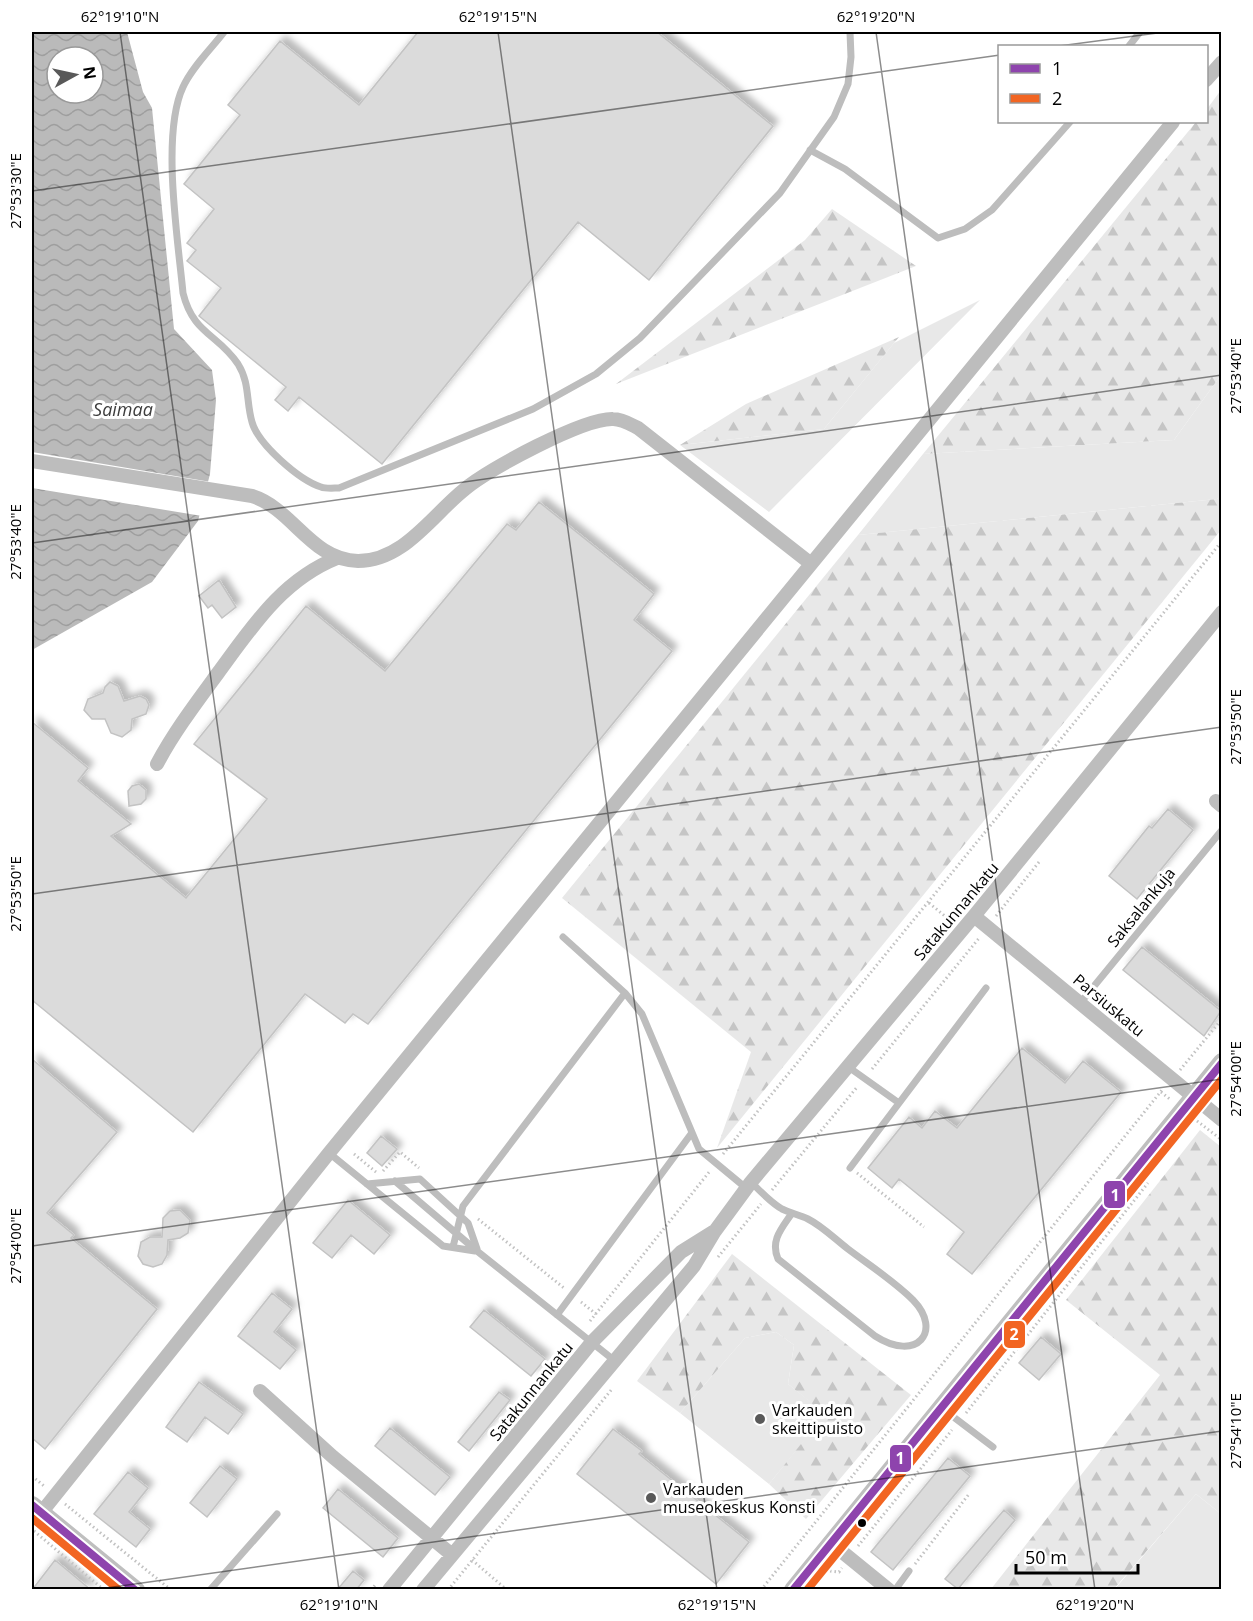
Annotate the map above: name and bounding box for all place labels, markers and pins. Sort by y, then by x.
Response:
place label: Varkauden skeittipuisto [772,1399,863,1439]
marker: Varkauden skeittipuisto [753,1412,767,1426]
place label: Varkauden museokeskus Konsti [663,1478,815,1518]
marker: Varkauden museokeskus Konsti [644,1491,658,1505]
unlabelled marker [856,1517,868,1529]

